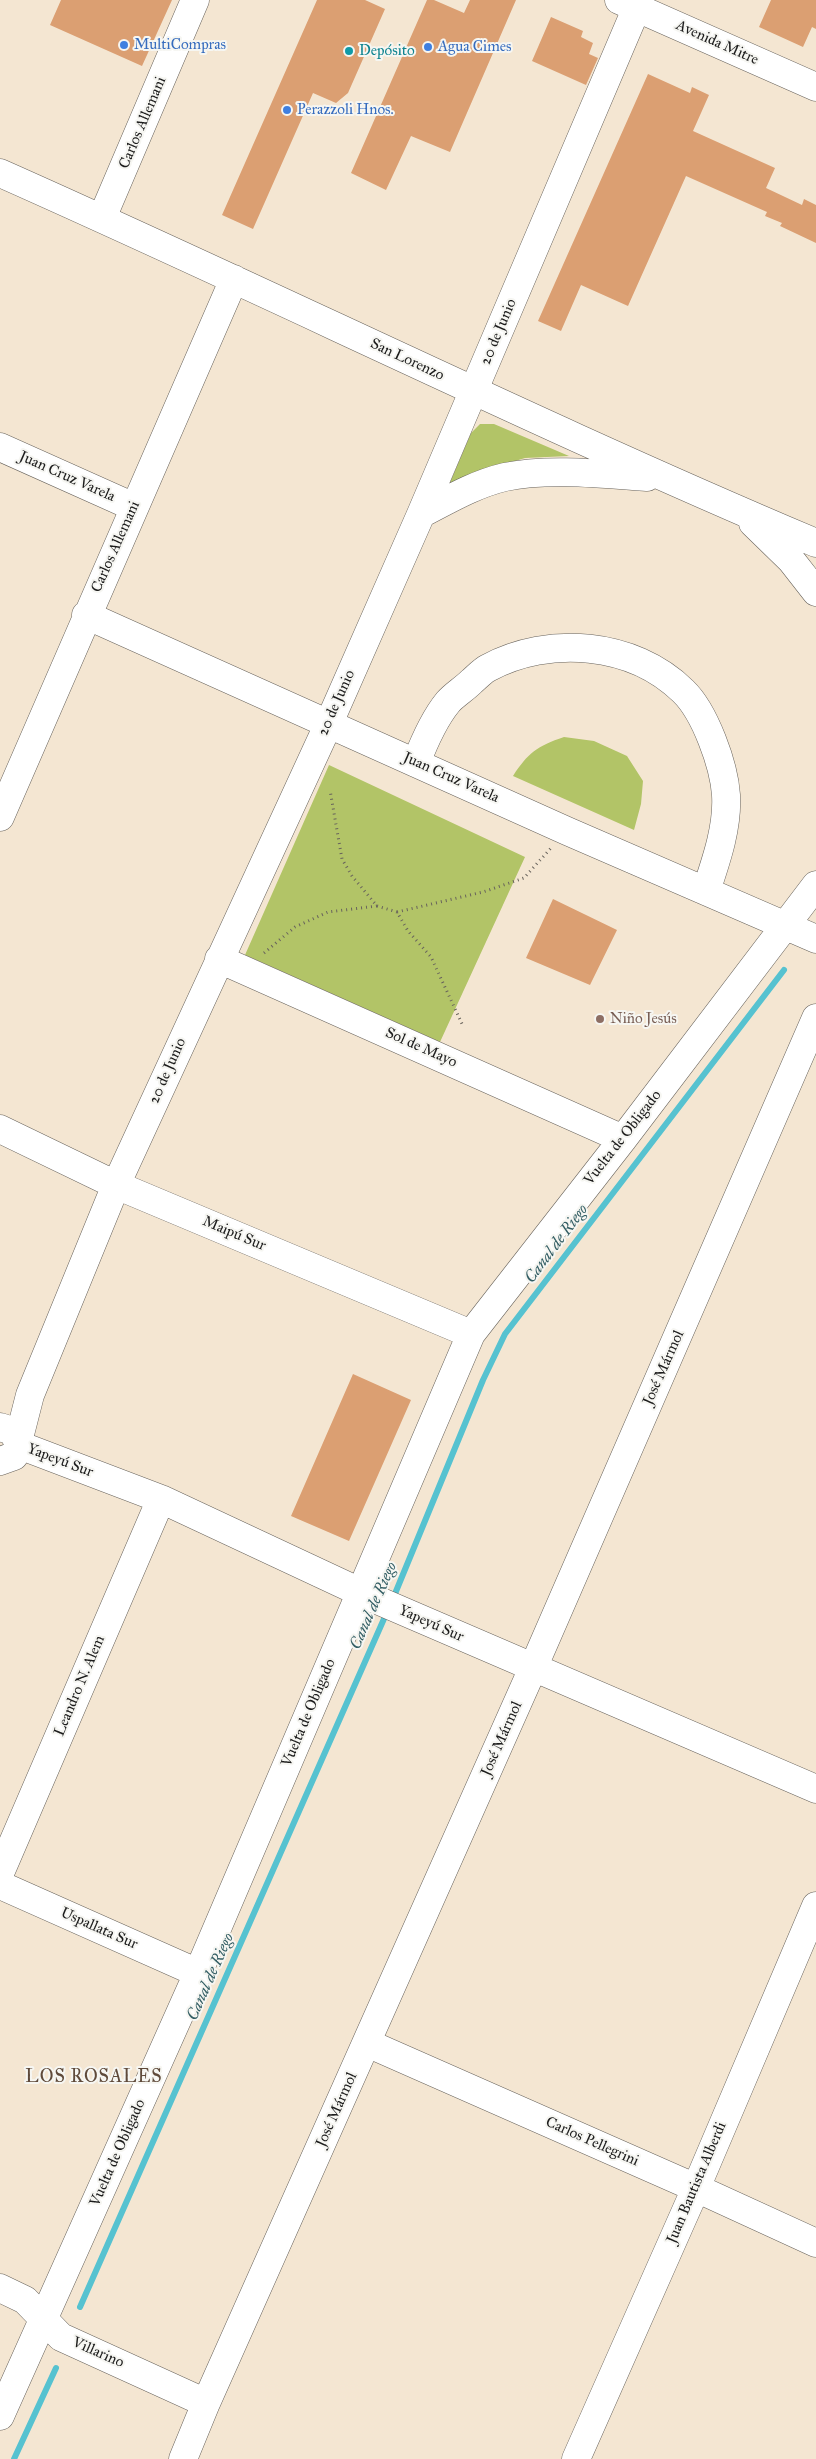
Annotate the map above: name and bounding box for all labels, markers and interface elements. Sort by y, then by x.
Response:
street label: Avenida Mitre [673,17,761,69]
place label: MultiCompras [134,36,226,54]
place label: Agua Cimes [438,38,511,56]
marker: MultiCompras [118,39,130,51]
marker: Agua Cimes [422,41,434,53]
place label: Depósito [359,42,415,60]
marker: Depósito [343,45,355,57]
street label: Carlos Allemani [116,74,170,172]
place label: Perazzoli Hnos. [297,101,394,119]
marker: Perazzoli Hnos. [281,104,293,116]
street label: 20 de Junio [477,296,521,368]
street label: San Lorenzo [367,335,447,385]
street label: Juan Cruz Varela [16,448,118,506]
street label: Carlos Allemani [88,499,144,595]
street label: 20 de Junio [315,667,359,739]
street label: Juan Cruz Varela [400,749,502,807]
place label: Niño Jesús [610,1010,677,1028]
marker: Niño Jesús [594,1013,606,1025]
street label: Sol de Mayo [382,1024,460,1072]
street label: 20 de Junio [146,1035,190,1107]
street label: Vuelta de Obligado [580,1087,666,1189]
water label: Canal de Riego [521,1201,593,1287]
street label: Maipú Sur [200,1213,268,1255]
street label: José Mármol [640,1328,688,1408]
street label: Yapeyú Sur [25,1440,95,1482]
water label: Canal de Riego [346,1559,402,1653]
street label: Yapeyú Sur [396,1602,466,1646]
street label: Leandro N. Alem [51,1633,109,1739]
street label: Vuelta de Obligado [278,1656,340,1770]
street label: José Mármol [478,1699,526,1779]
street label: Uspallata Sur [58,1904,140,1954]
water label: Canal de Riego [183,1930,239,2024]
district label: LOS ROSALES [24,2067,164,2089]
street label: José Mármol [313,2070,361,2150]
street label: Vuelta de Obligado [86,2097,150,2209]
street label: Carlos Pellegrini [543,2113,641,2171]
street label: Juan Bautista Alberdi [663,2120,731,2246]
street label: Villarino [69,2334,127,2372]

